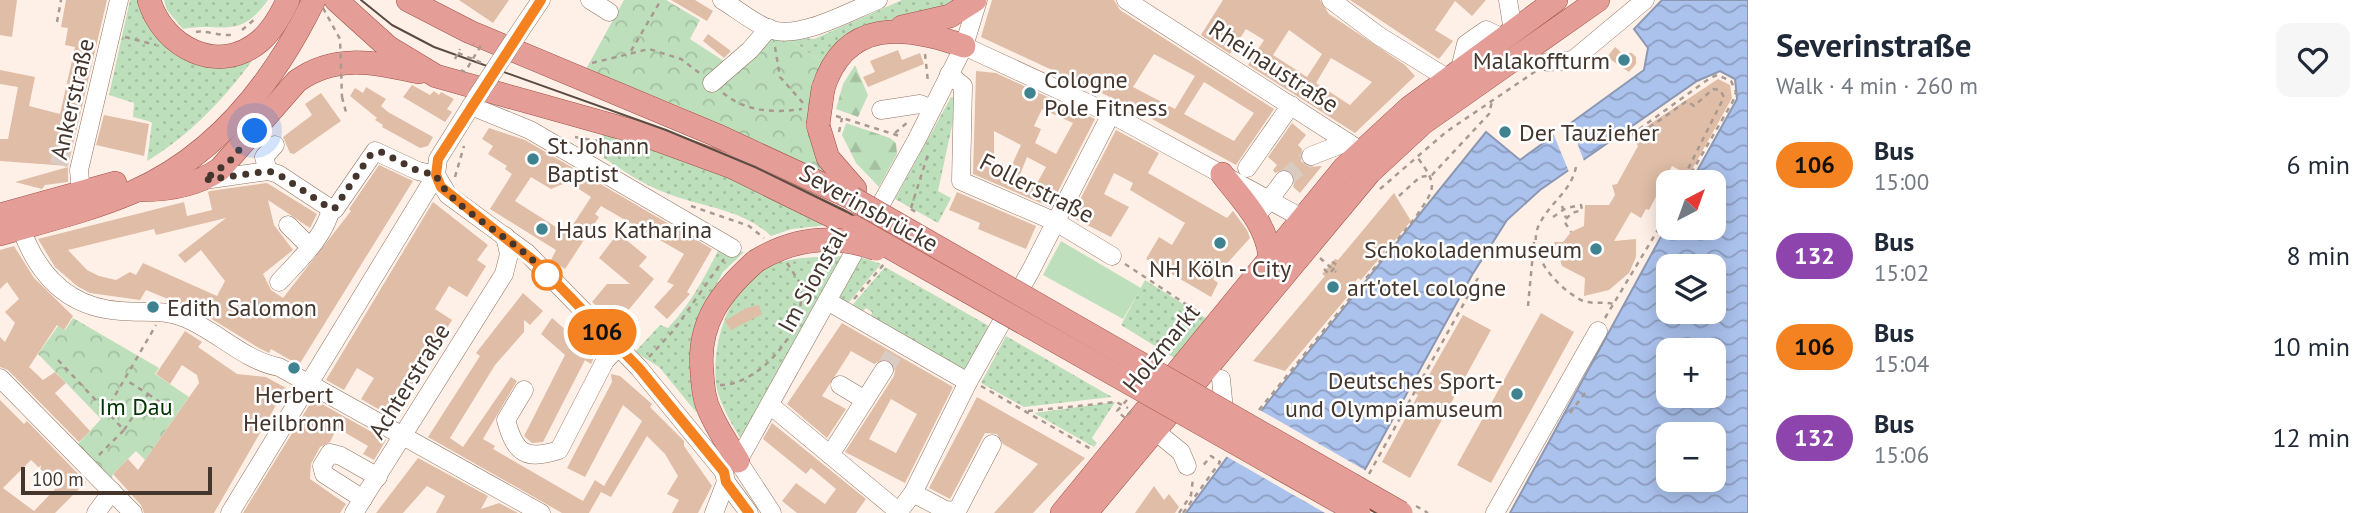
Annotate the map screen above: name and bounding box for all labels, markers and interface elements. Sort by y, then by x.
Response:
street label: Rheinaustraße [1203,13,1345,119]
text: Severinstraße [1776,23,1971,66]
button: heart [2276,23,2350,97]
street label: Ankerstraße [43,35,101,163]
place label: Malakoffturm [1473,45,1610,76]
marker: Malakoffturm [1616,52,1632,68]
place label: Cologne Pole Fitness [1044,64,1168,123]
text: Walk · 4 min · 260 m [1776,71,1978,100]
marker: Cologne Pole Fitness [1022,85,1038,101]
your location [237,113,272,148]
place label: Der Tauzieher [1519,117,1659,148]
marker: Der Tauzieher [1497,124,1513,140]
place label: St. Johann Baptist [547,130,649,189]
text: Bus [1874,134,1914,167]
street label: Follerstraße [975,146,1099,230]
text: 6 min [2287,148,2350,181]
text: 106 [1794,149,1835,180]
marker: St. Johann Baptist [525,151,541,167]
street label: Severinsbrücke [794,157,944,259]
text: 15:00 [1874,167,1929,196]
north arrow [1656,170,1726,240]
map controls [1656,170,1726,492]
place label: Haus Katharina [556,214,712,245]
marker: Haus Katharina [534,221,550,237]
street label: Im Sionstal [771,222,853,338]
text: Bus [1874,225,1914,258]
place label: Schokoladenmuseum [1364,234,1582,265]
marker: NH Köln - City [1212,235,1228,251]
text: 8 min [2287,239,2350,272]
text: 132 [1794,240,1835,271]
marker: Schokoladenmuseum [1588,241,1604,257]
place label: NH Köln - City [1149,253,1291,284]
button: layers [1656,254,1726,324]
text: 15:02 [1874,258,1929,287]
unlabelled marker [532,260,562,290]
place label: art'otel cologne [1347,272,1506,303]
marker: art'otel cologne [1325,279,1341,295]
place label: Edith Salomon [167,292,317,323]
street label: Holzmarkt [1116,297,1206,399]
marker: Edith Salomon [145,299,161,315]
line badge: 106 [562,309,642,355]
text: 106 [582,316,622,347]
text: Bus [1874,316,1914,349]
street label: Achterstraße [361,317,457,445]
text: 10 min [2272,330,2350,363]
text: 106 [1794,331,1835,362]
button: + [1656,338,1726,408]
text: 15:04 [1874,349,1929,378]
marker: Herbert Heilbronn [286,360,302,376]
place label: Deutsches Sport- und Olympiamuseum [1285,365,1503,424]
place label: Herbert Heilbronn [243,379,345,438]
marker: Deutsches Sport- und Olympiamuseum [1509,386,1525,402]
park label: Im Dau [99,391,173,422]
text: Bus [1874,407,1914,440]
text: 12 min [2272,421,2350,454]
button: − [1656,422,1726,492]
text: 132 [1794,422,1835,453]
text: 15:06 [1874,440,1929,469]
scale bar [21,464,212,496]
text: 100 m [32,467,84,491]

